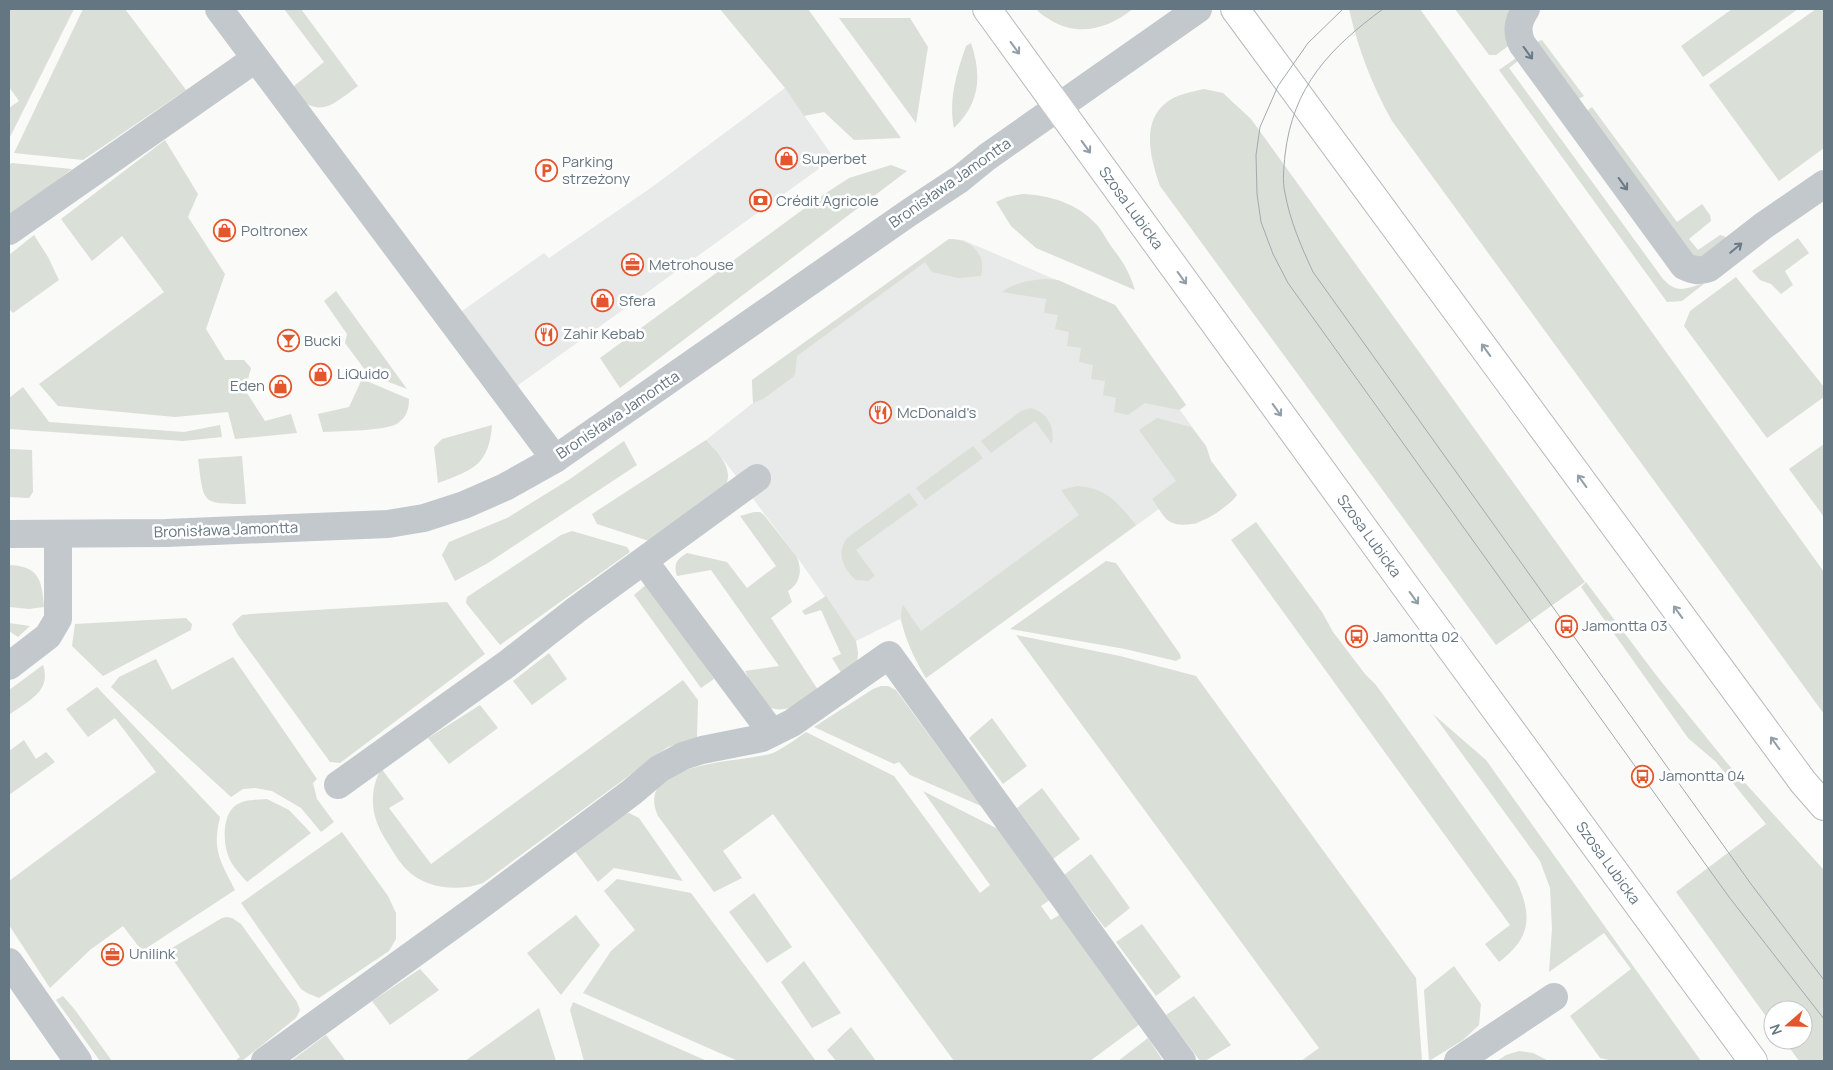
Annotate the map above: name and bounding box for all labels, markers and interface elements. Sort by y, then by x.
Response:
one-way arrow [1010,41,1020,55]
one-way arrow [1523,46,1533,60]
street label: Bronisława Jamontta [884,133,1015,233]
one-way arrow [1081,140,1091,154]
shop icon: Superbet [774,147,798,171]
place label: Superbet [802,148,867,169]
place label: Parking strzeżony [562,151,630,189]
parking icon: Parking strzeżony [534,159,558,183]
street label: Szosa Lubicka [1094,162,1169,253]
one-way arrow [1618,177,1629,190]
bank icon: Crédit Agricole [748,189,772,213]
place label: Crédit Agricole [776,190,879,211]
shop icon: Poltronex [213,219,237,243]
place label: Poltronex [241,220,308,241]
one-way arrow [1729,242,1742,253]
office icon: Metrohouse [621,253,645,277]
place label: Metrohouse [649,254,734,275]
one-way arrow [1177,271,1187,285]
shop icon: Sfera [591,289,615,313]
place label: Sfera [619,290,655,311]
restaurant icon: Zahir Kebab [535,322,559,346]
place label: Zahir Kebab [563,323,645,344]
bar icon: Bucki [276,329,300,353]
place label: Bucki [304,330,341,351]
one-way arrow [1481,343,1491,357]
shop icon: LiQuido [309,362,333,386]
place label: LiQuido [337,363,389,384]
street label: Bronisława Jamontta [552,365,684,464]
shop icon: Eden [269,374,293,398]
place label: Eden [230,375,265,396]
restaurant icon: McDonald's [869,401,893,425]
place label: McDonald's [897,402,976,423]
one-way arrow [1272,403,1282,417]
one-way arrow [1577,474,1587,488]
street label: Szosa Lubicka [1332,490,1407,581]
street label: Bronisława Jamontta [153,516,299,543]
one-way arrow [1409,591,1419,605]
one-way arrow [1673,606,1684,619]
bus stop icon: Jamontta 03 [1554,614,1578,638]
place label: Jamontta 03 [1582,615,1668,636]
bus stop icon: Jamontta 02 [1345,625,1369,649]
place label: Jamontta 02 [1373,626,1459,647]
one-way arrow [1769,737,1780,750]
bus stop icon: Jamontta 04 [1631,764,1655,788]
place label: Jamontta 04 [1659,765,1745,786]
street label: Szosa Lubicka [1571,817,1646,908]
office icon: Unilink [101,942,125,966]
place label: Unilink [129,943,176,964]
north arrow [1763,1000,1813,1050]
text: N [1765,1022,1786,1038]

